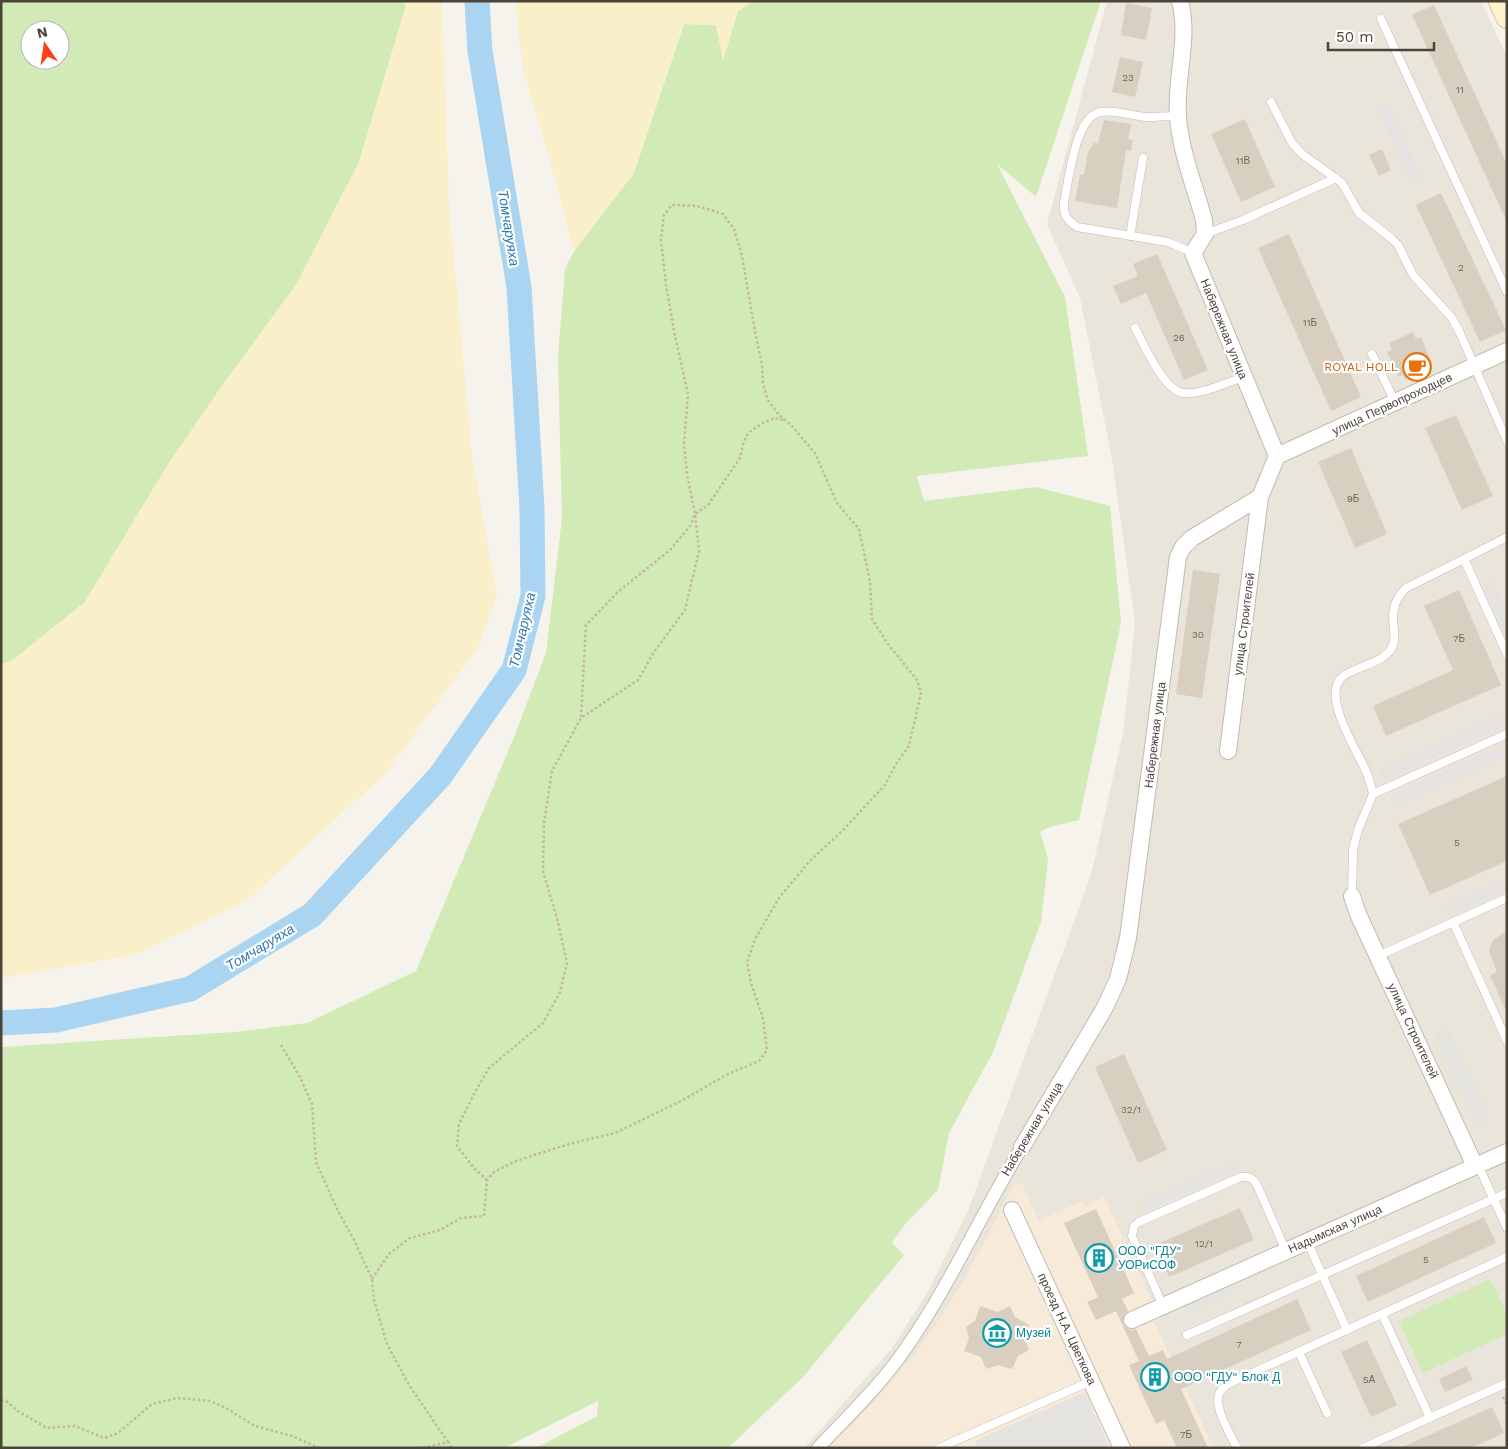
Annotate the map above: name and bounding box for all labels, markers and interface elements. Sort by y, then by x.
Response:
north arrow [20,20,70,70]
scale bar [1328,20,1434,52]
text: N [35,23,49,41]
text: 50 m [1336,28,1373,46]
house number: 23 [1122,72,1134,83]
house number: 11 [1456,84,1464,95]
house number: 11В [1236,155,1251,166]
water label: Томчаруяха [495,189,523,267]
house number: 2 [1458,262,1464,273]
street label: Набережная улица [1197,277,1251,381]
house number: 11Б [1303,317,1318,328]
house number: 26 [1173,332,1185,343]
cafe icon: ROYAL HOLL [1402,352,1432,382]
place label: ROYAL HOLL [1324,360,1398,374]
street label: улица Первопроходцев [1330,370,1454,438]
house number: 9Б [1347,493,1360,504]
street label: улица Строителей [1231,572,1257,676]
water label: Томчаруяха [506,591,538,669]
house number: 30 [1192,629,1204,640]
house number: 7Б [1453,633,1466,644]
street label: Набережная улица [1142,681,1168,789]
house number: 5 [1454,837,1460,848]
water label: Томчаруяха [223,920,297,974]
street label: улица Строителей [1385,981,1441,1081]
street label: Набережная улица [998,1079,1066,1178]
house number: 32/1 [1121,1104,1141,1115]
street label: Надымская улица [1286,1202,1384,1256]
house number: 12/1 [1195,1238,1213,1249]
building icon: ООО "ГДУ" УОРиСОФ [1084,1243,1114,1273]
place label: ООО "ГДУ" УОРиСОФ [1118,1244,1182,1272]
house number: 5 [1423,1254,1429,1265]
street label: проезд Н.А. Цветкова [1035,1271,1099,1387]
museum icon: Музей [982,1318,1012,1348]
place label: Музей [1016,1326,1051,1340]
house number: 7 [1236,1339,1242,1350]
building icon: ООО "ГДУ" Блок Д [1140,1362,1170,1392]
place label: ООО "ГДУ" Блок Д [1174,1370,1280,1384]
house number: 5А [1363,1374,1376,1385]
house number: 7Б [1180,1429,1193,1440]

